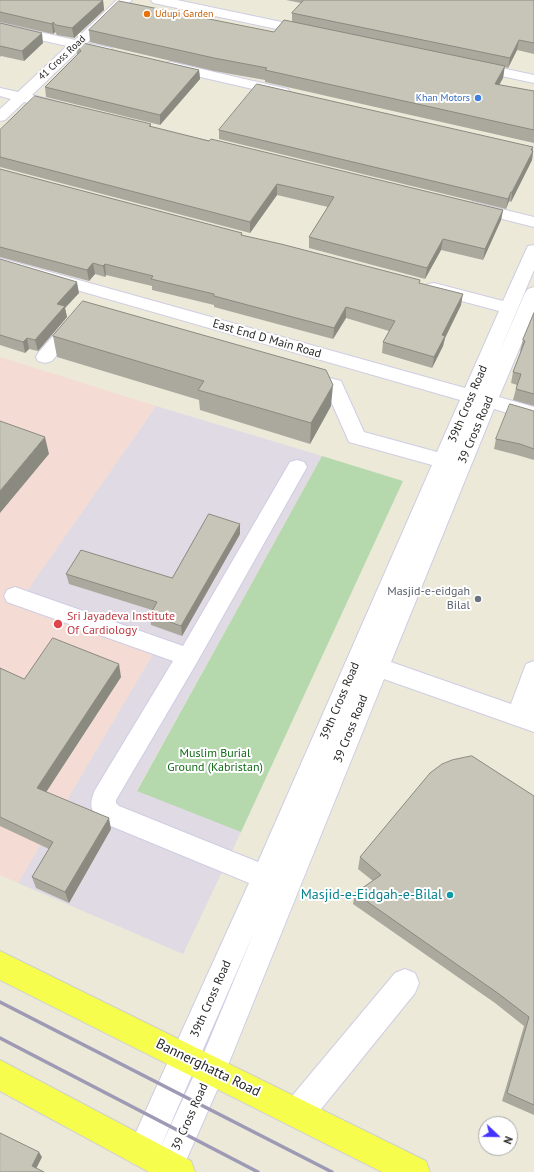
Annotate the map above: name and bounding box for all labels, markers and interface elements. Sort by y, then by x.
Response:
place label: Udupi Garden [155,8,213,20]
marker: Udupi Garden [142,9,152,19]
street label: 41 Cross Road [36,33,88,83]
place label: Khan Motors [416,92,470,104]
marker: Khan Motors [473,93,483,103]
street label: East End D Main Road [211,317,323,361]
street label: 39th Cross Road [445,363,491,445]
street label: 39 Cross Road [455,394,497,466]
place label: Masjid-e-eidgah Bilal [387,585,470,613]
marker: Masjid-e-eidgah Bilal [473,594,483,604]
place label: Sri Jayadeva Institute Of Cardiology [67,610,175,638]
marker: Sri Jayadeva Institute Of Cardiology [52,618,64,630]
street label: 39th Cross Road [317,660,363,742]
street label: 39 Cross Road [331,693,371,765]
park label: Muslim Burial Ground (Kabristan) [167,747,263,775]
place label: Masjid-e-Eidgah-e-Bilal [301,887,442,903]
marker: Masjid-e-Eidgah-e-Bilal [445,890,455,900]
street label: 39th Cross Road [188,958,234,1040]
street label: Bannerghatta Road [153,1035,263,1101]
street label: 39 Cross Road [169,1081,211,1153]
north arrow [478,1116,518,1156]
text: N [500,1134,516,1146]

